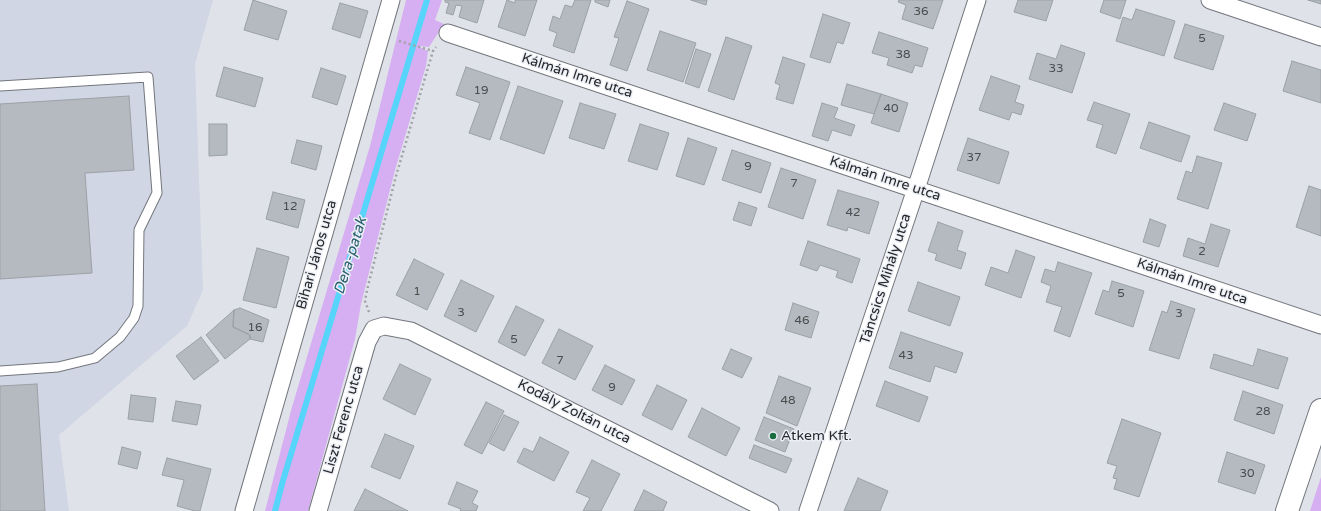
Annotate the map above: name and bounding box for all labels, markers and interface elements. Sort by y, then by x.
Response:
house number: 36 [913,5,929,19]
house number: 5 [1198,32,1206,46]
house number: 38 [895,48,911,62]
street label: Kálmán Imre utca [519,50,635,102]
house number: 33 [1048,62,1064,76]
house number: 19 [473,84,489,98]
house number: 40 [883,102,899,116]
house number: 37 [966,151,982,165]
street label: Kálmán Imre utca [827,153,943,205]
house number: 9 [744,160,752,174]
house number: 7 [790,177,798,191]
street label: Bihari János utca [293,198,341,312]
house number: 12 [282,200,298,214]
house number: 42 [845,206,861,220]
street label: Táncsics Mihály utca [857,212,915,346]
water label: Dera-patak [331,215,371,297]
house number: 2 [1198,245,1206,259]
street label: Kálmán Imre utca [1134,255,1250,309]
house number: 1 [413,285,421,299]
house number: 5 [1117,287,1125,301]
house number: 3 [457,306,465,320]
house number: 3 [1175,307,1183,321]
house number: 46 [794,314,810,328]
house number: 16 [247,321,263,335]
house number: 5 [510,333,518,347]
house number: 43 [898,349,914,363]
house number: 7 [556,354,564,368]
street label: Liszt Ferenc utca [321,364,367,476]
street label: Kodály Zoltán utca [515,376,633,448]
house number: 9 [608,381,616,395]
house number: 48 [780,394,796,408]
house number: 28 [1255,405,1271,419]
place label: Atkem Kft. [781,428,852,444]
marker: Atkem Kft. [768,431,778,441]
house number: 30 [1239,467,1255,481]

